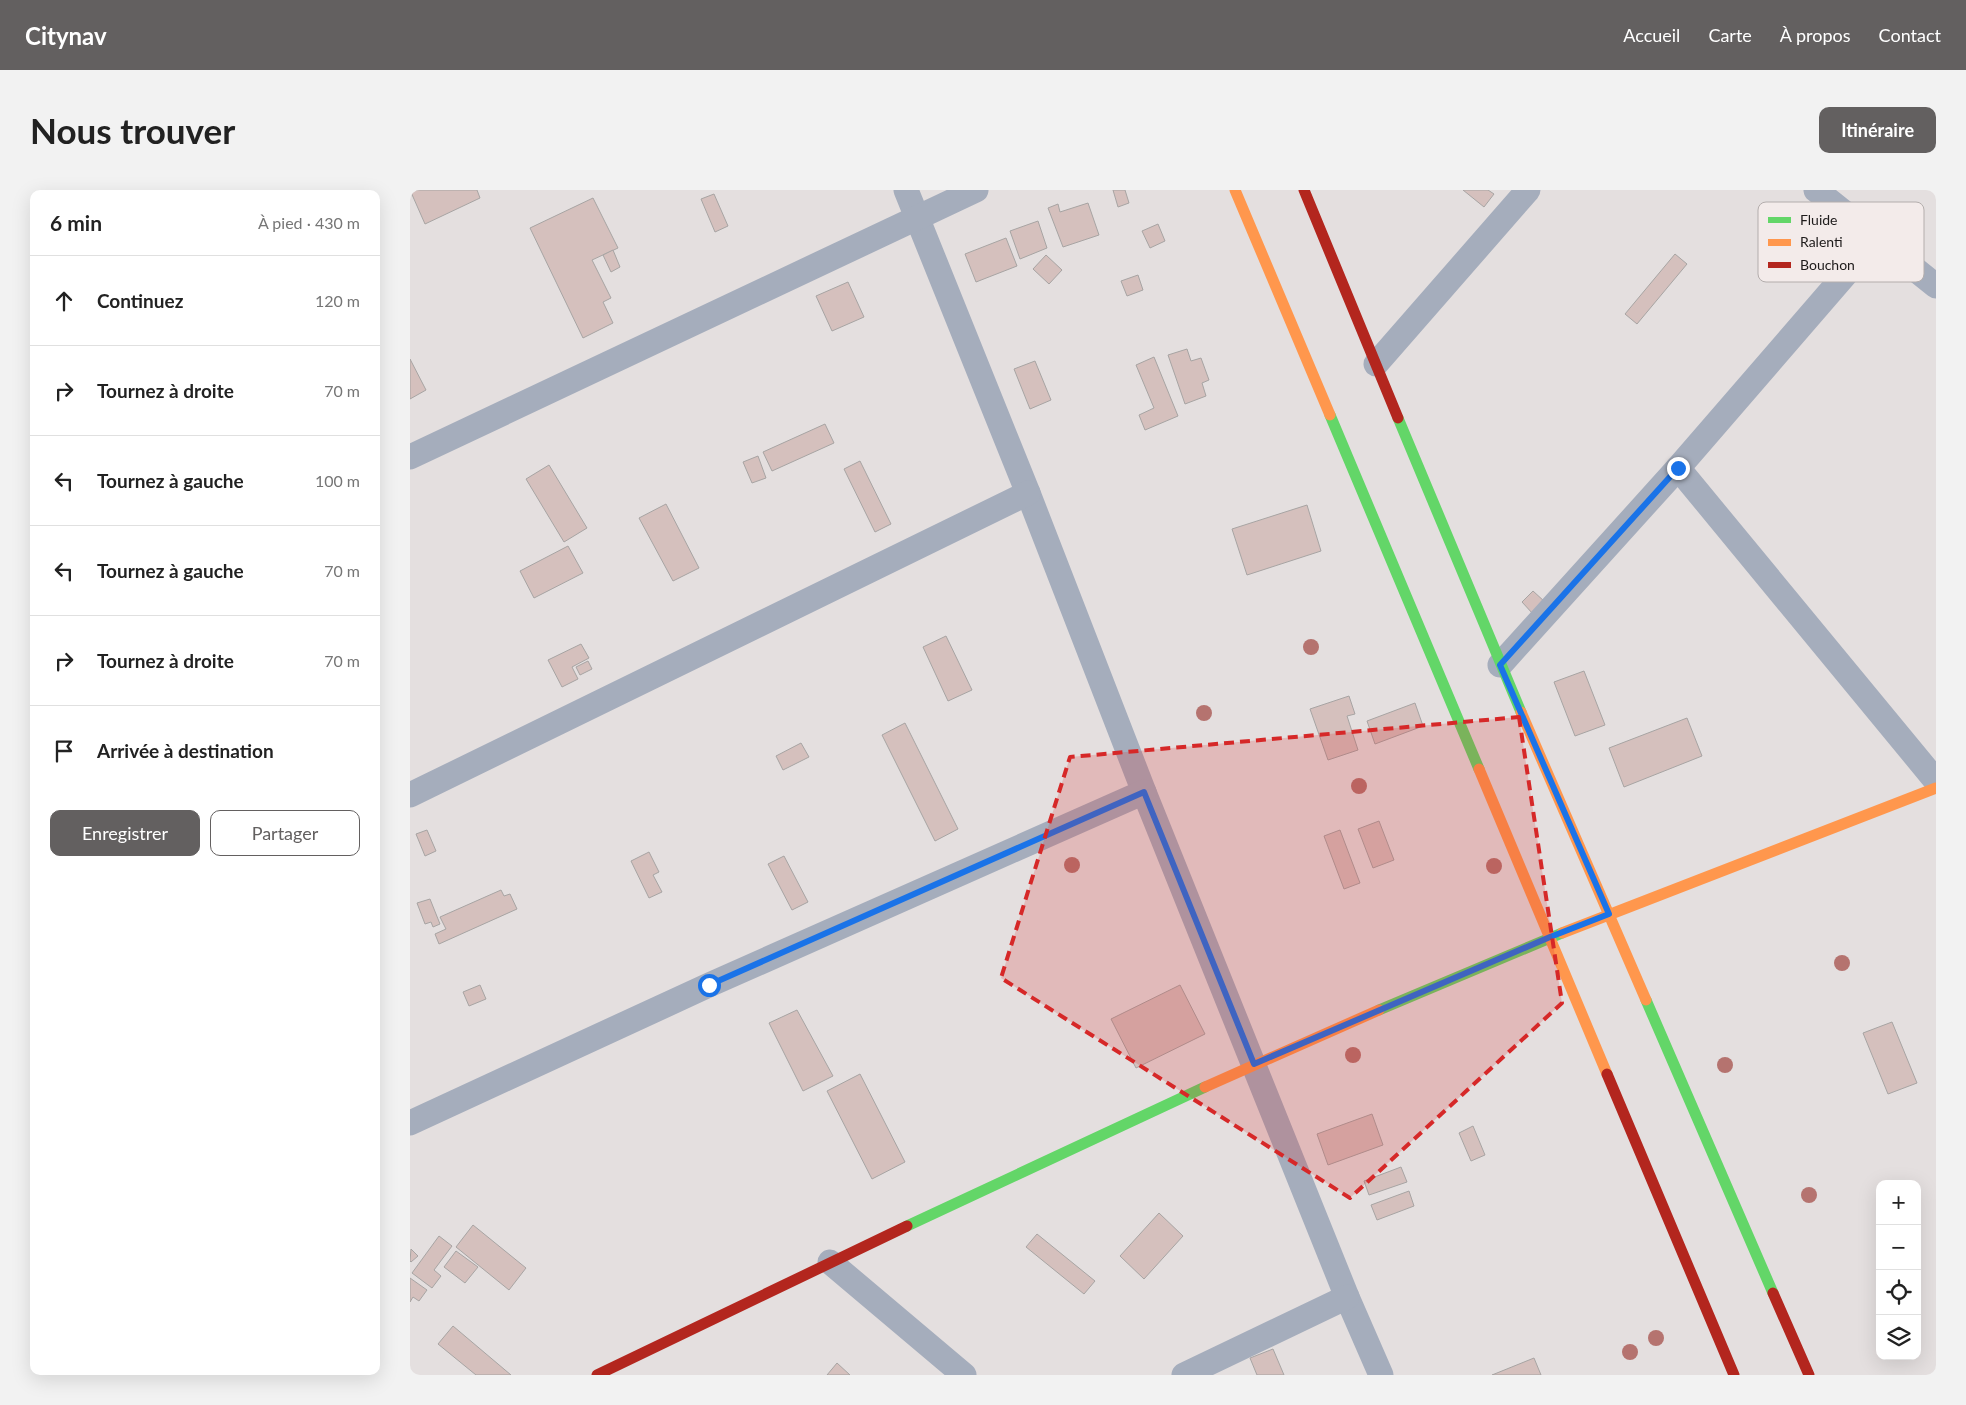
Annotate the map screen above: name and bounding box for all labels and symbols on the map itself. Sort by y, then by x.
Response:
legend [1758,202,1924,282]
text: Fluide [1800,211,1838,228]
text: Ralenti [1800,233,1843,250]
text: Bouchon [1800,256,1855,273]
route end [1667,457,1690,480]
route start [698,974,721,997]

